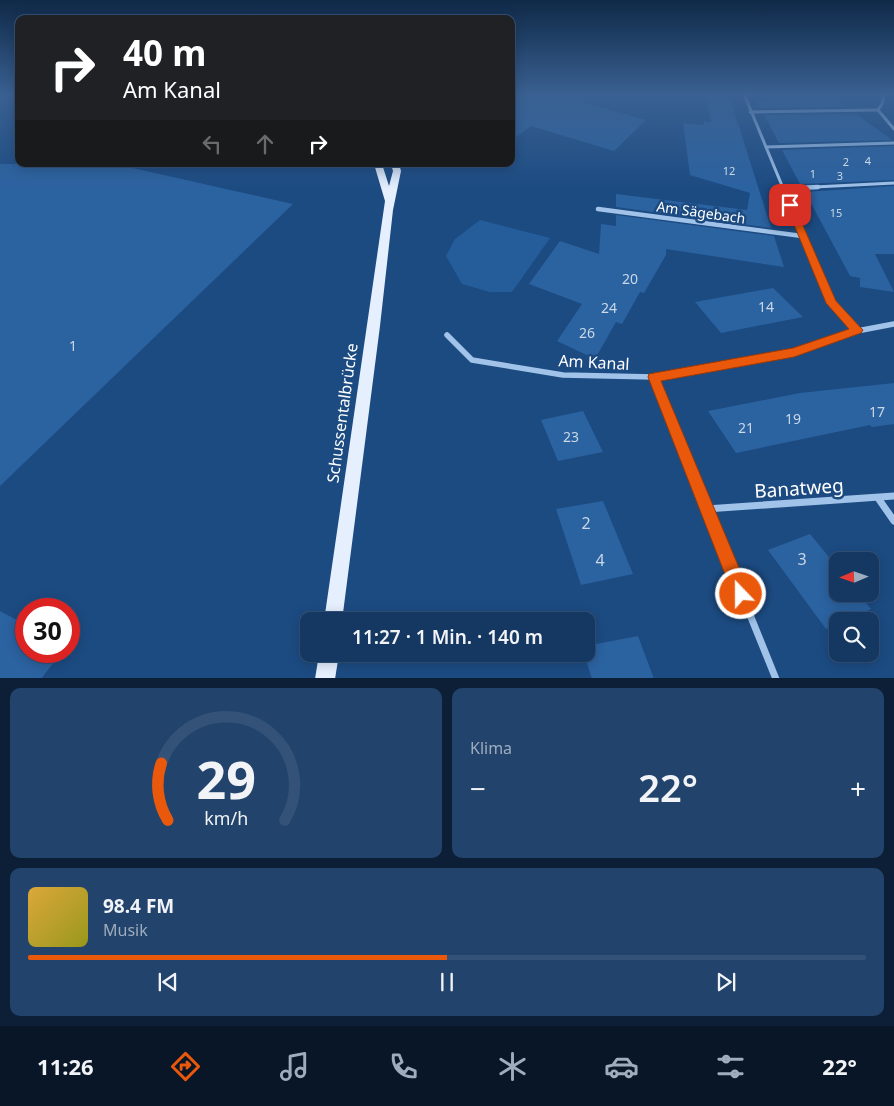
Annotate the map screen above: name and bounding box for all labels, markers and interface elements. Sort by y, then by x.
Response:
text: 40 m [123,29,206,76]
icon: right [40,35,105,100]
text: Am Kanal [123,74,221,104]
icon: left [198,130,226,158]
icon: ahead [251,130,279,158]
icon: right [304,130,332,158]
house number: 4 [865,153,872,168]
house number: 2 [843,154,849,169]
house number: 12 [723,163,735,178]
house number: 1 [810,166,816,181]
house number: 3 [837,168,843,183]
pin [769,184,811,226]
icon: arrive [776,191,804,219]
street label: Am Sägebach [655,196,747,228]
house number: 15 [830,205,842,220]
house number: 20 [622,269,638,288]
house number: 14 [758,297,774,316]
house number: 24 [601,298,617,317]
house number: 26 [579,323,595,342]
house number: 1 [69,336,77,355]
street label: Schussentalbrücke [321,342,363,484]
street label: Am Kanal [558,349,630,375]
house number: 17 [869,402,885,421]
house number: 19 [785,409,801,428]
house number: 21 [738,418,754,437]
house number: 23 [563,427,579,446]
street label: Banatweg [753,472,845,504]
house number: 2 [581,512,591,534]
house number: 3 [797,548,807,570]
house number: 4 [595,549,605,571]
north arrow [829,552,879,602]
map controls [829,552,879,662]
position arrow [714,567,766,619]
speed limit sign: 30 [15,598,80,663]
button: search [829,612,879,662]
text: 11:27 · 1 Min. · 140 m [352,624,543,650]
text: Klima [470,737,512,759]
text: 29 [196,743,256,814]
text: 22° [638,761,698,813]
text: − [470,769,486,807]
text: + [850,769,866,807]
text: km/h [204,806,248,830]
text: 98.4 FM [103,893,174,919]
text: Musik [103,919,148,941]
icon: previous [154,968,182,996]
icon: pause [433,968,461,996]
icon: next [712,968,740,996]
icon: directions [168,1049,203,1084]
icon: music [277,1049,312,1084]
icon: phone [386,1049,421,1084]
icon: climate [495,1049,530,1084]
icon: car [604,1049,639,1084]
icon: filters [713,1049,748,1084]
text: 11:26 [37,1051,94,1081]
text: 22° [822,1051,857,1081]

